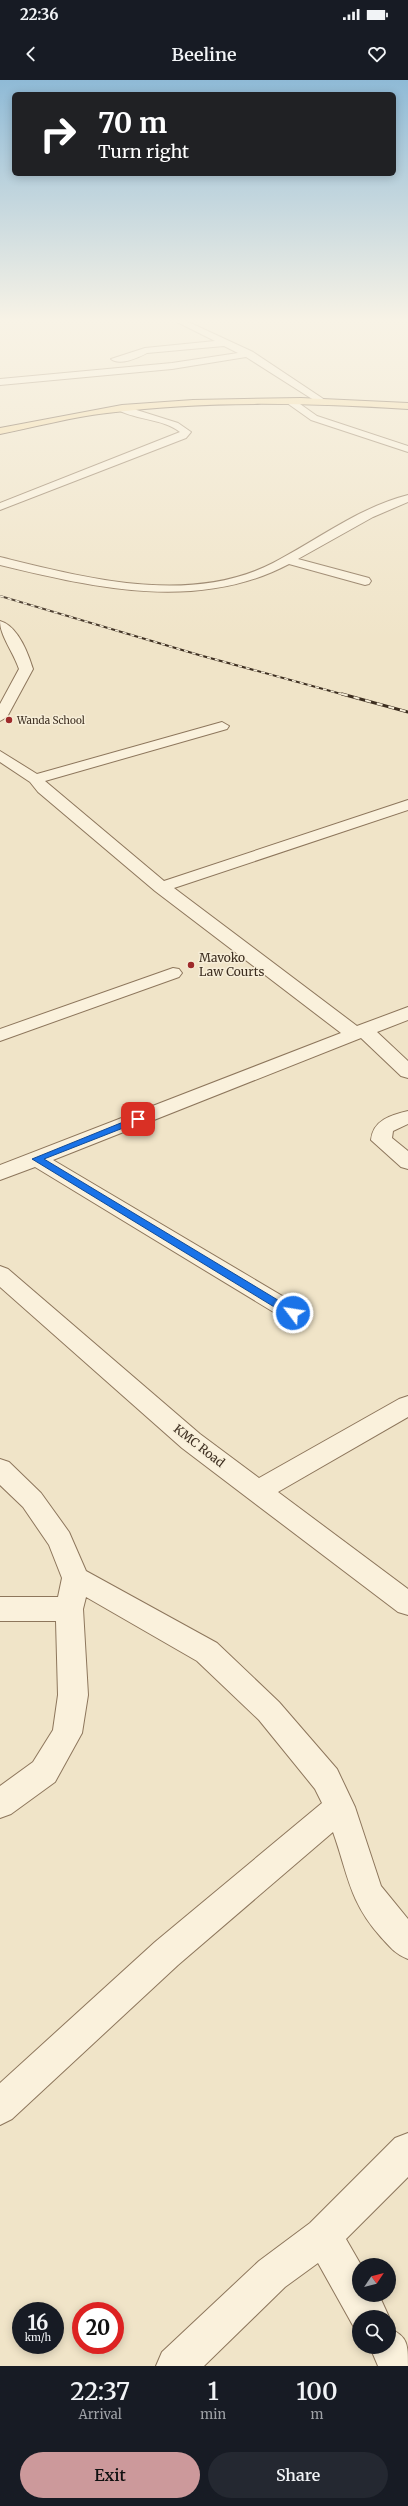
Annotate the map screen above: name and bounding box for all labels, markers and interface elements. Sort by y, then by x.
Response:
text: 22:36 [20,5,59,24]
icon: back [20,43,42,65]
text: Beeline [171,43,237,66]
icon: heart [366,43,388,65]
text: 70 m [98,105,167,141]
icon: right [32,108,84,160]
text: Turn right [98,140,189,163]
place label: Wanda School [16,714,85,727]
marker: Wanda School [4,715,14,725]
place label: Mavoko Law Courts [199,950,264,979]
marker: Mavoko Law Courts [186,960,196,970]
pin [121,1102,155,1136]
icon: arrive [127,1108,149,1130]
position arrow [272,1292,314,1334]
street label: KMC Road [171,1421,228,1470]
north arrow [352,2258,396,2302]
map controls [352,2258,396,2354]
speed limit sign: 20 [72,2302,124,2354]
text: 16 [28,2310,48,2335]
button: search [352,2310,396,2354]
text: km/h [25,2331,51,2344]
text: 22:37 [70,2376,130,2407]
text: 1 [208,2376,219,2407]
text: 100 [296,2376,338,2407]
text: Arrival [78,2406,122,2423]
text: min [200,2406,226,2423]
text: m [311,2406,323,2423]
button: Exit [20,2452,200,2498]
button: Share [208,2452,388,2498]

